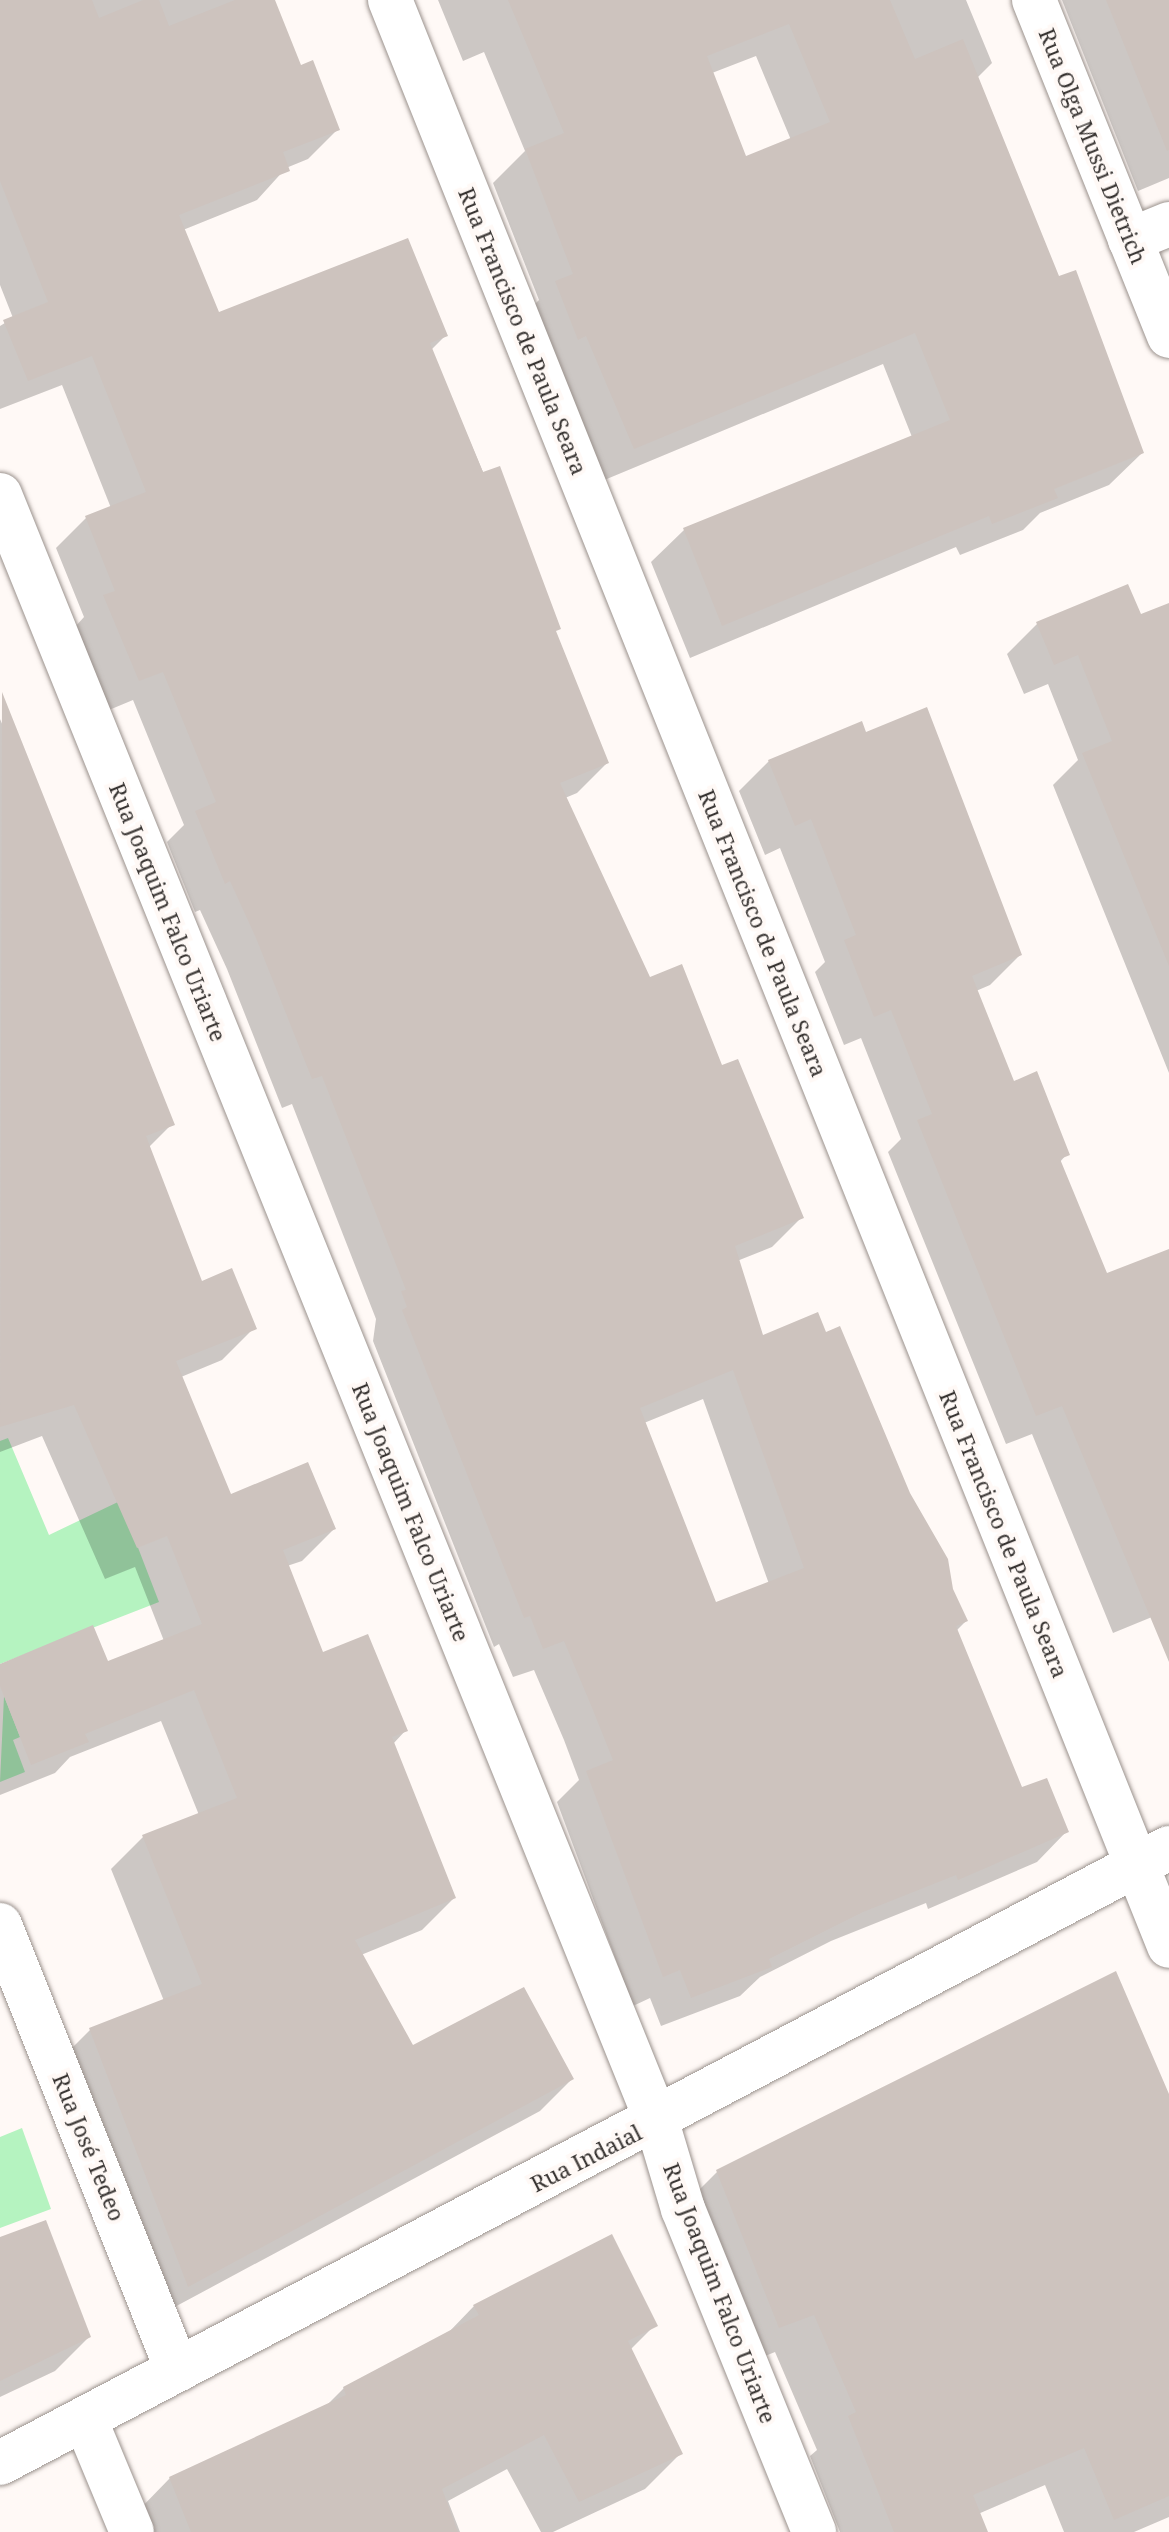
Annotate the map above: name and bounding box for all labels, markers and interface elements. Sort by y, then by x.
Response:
street label: Rua Olga Mussi Dietrich [1034,24,1152,268]
street label: Rua Francisco de Paula Seara [453,184,593,478]
street label: Rua Joaquim Falco Uriarte [104,779,232,1045]
street label: Rua Francisco de Paula Seara [693,786,833,1080]
street label: Rua Joaquim Falco Uriarte [347,1379,475,1645]
street label: Rua Francisco de Paula Seara [934,1387,1074,1681]
street label: Rua José Tedeo [47,2069,131,2225]
street label: Rua Indaial [526,2119,646,2197]
street label: Rua Joaquim Falco Uriarte [658,2159,782,2427]

